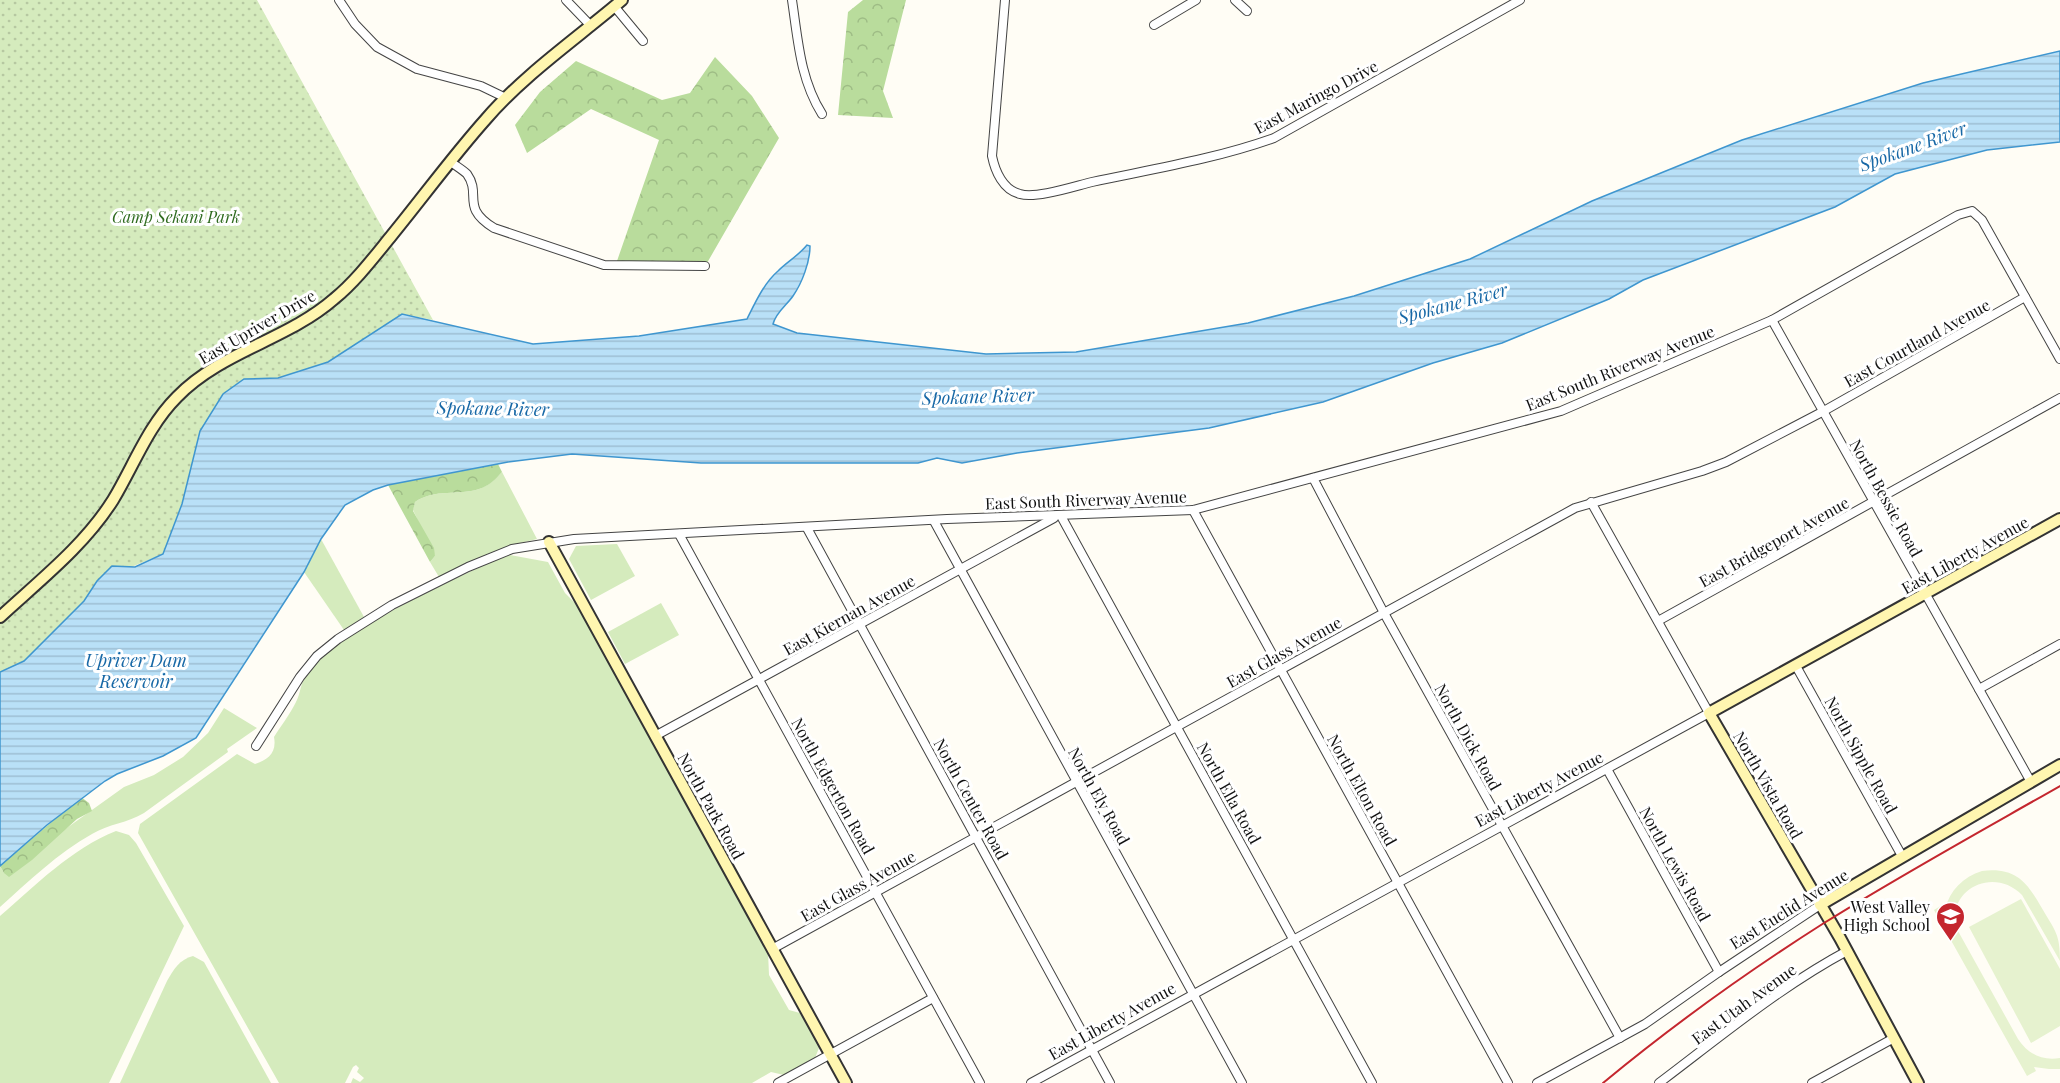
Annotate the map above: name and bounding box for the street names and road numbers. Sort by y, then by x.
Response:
street label: East Maringo Drive [1250,55,1381,138]
street label: East Upriver Drive [194,285,319,369]
street label: East Courtland Avenue [1840,294,1993,391]
street label: East South Riverway Avenue [1522,320,1717,415]
street label: North Bessie Road [1845,435,1927,560]
street label: East South Riverway Avenue [985,485,1187,514]
street label: East Bridgeport Avenue [1695,492,1853,592]
street label: East Liberty Avenue [1898,511,2032,598]
street label: East Kiernan Avenue [779,570,919,660]
street label: East Glass Avenue [1222,611,1345,692]
street label: North Dick Road [1430,680,1506,794]
street label: North Sipple Road [1821,692,1902,817]
street label: North Edgerton Road [787,714,880,858]
street label: North Vista Road [1729,727,1808,842]
street label: North Elton Road [1323,730,1402,849]
street label: North Center Road [929,734,1013,863]
street label: North Ella Road [1193,738,1266,847]
street label: North Ely Road [1064,743,1135,848]
street label: East Liberty Avenue [1471,746,1606,831]
street label: North Park Road [673,749,749,863]
street label: North Lewis Road [1635,803,1716,925]
street label: East Glass Avenue [796,845,919,926]
street label: East Euclid Avenue [1726,864,1852,953]
street label: East Utah Avenue [1687,959,1800,1049]
street label: East Liberty Avenue [1045,977,1179,1064]

